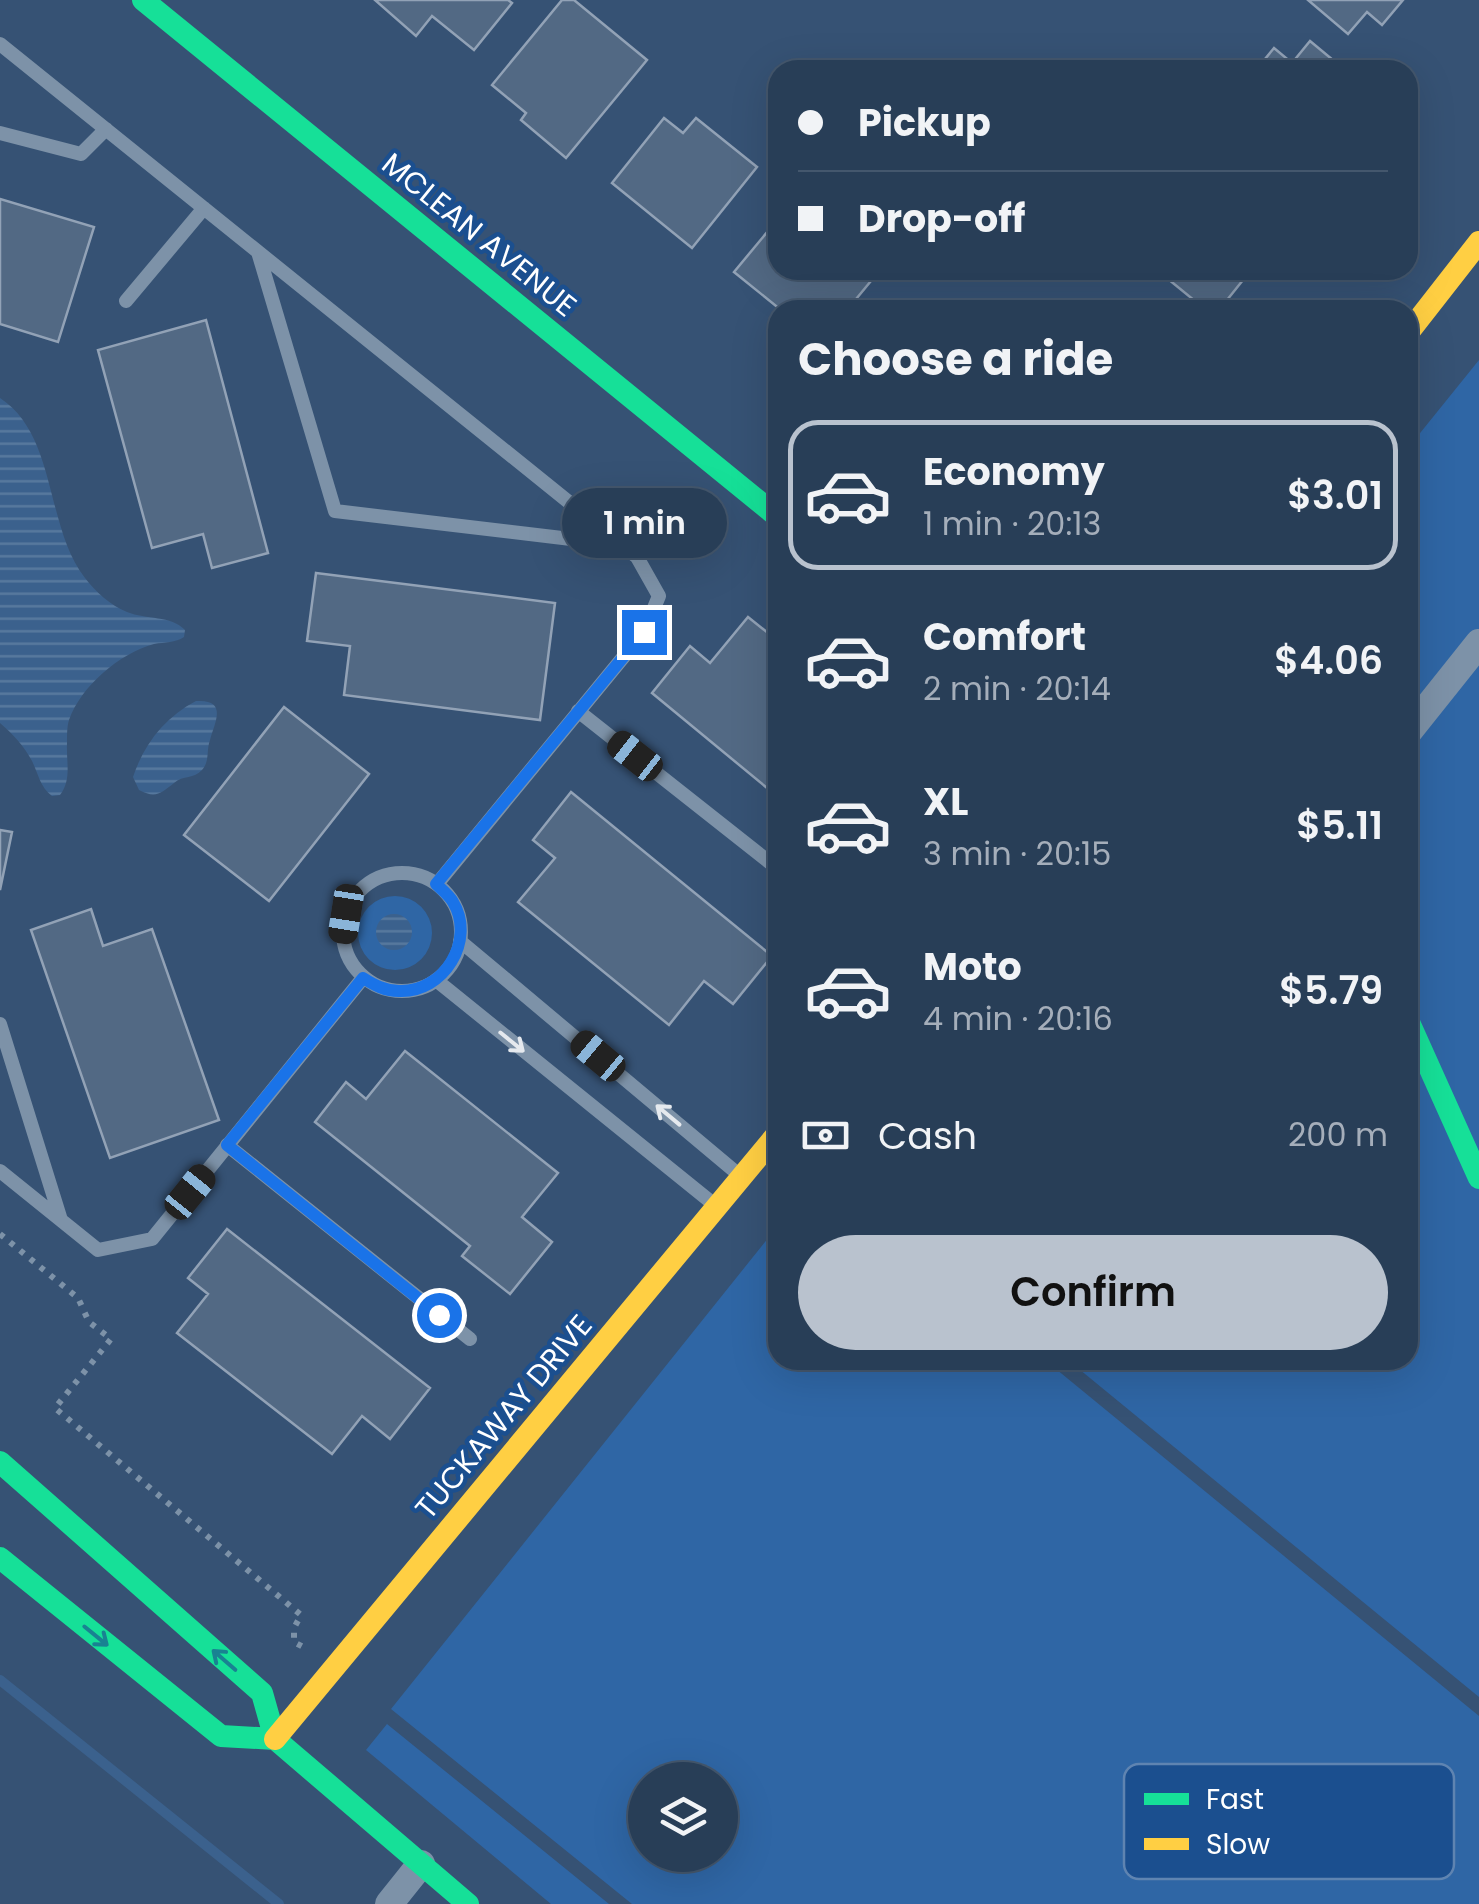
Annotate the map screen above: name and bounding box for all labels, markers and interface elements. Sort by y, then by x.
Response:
text: Pickup [858,96,991,149]
street label: MCLEAN AVENUE [373,143,586,327]
text: Drop-off [858,192,1026,245]
text: Choose a ride [798,328,1113,391]
text: Economy [923,445,1105,498]
icon: car [803,450,893,540]
text: $3.01 [1287,469,1383,522]
callout: 1 min [562,487,726,557]
text: 1 min [603,500,686,545]
text: 1 min · 20:13 [923,501,1101,546]
route end [622,610,667,655]
text: Comfort [923,610,1086,663]
icon: car [803,615,893,705]
text: $4.06 [1274,634,1383,687]
text: 2 min · 20:14 [923,666,1111,711]
car [602,726,668,786]
text: XL [923,775,968,828]
icon: car [803,780,893,870]
text: $5.11 [1296,799,1383,852]
text: 3 min · 20:15 [923,831,1111,876]
car [326,882,366,946]
text: Moto [923,940,1022,993]
icon: car [803,945,893,1035]
text: $5.79 [1279,964,1383,1017]
text: 4 min · 20:16 [923,996,1113,1041]
car [565,1025,631,1087]
one-way arrow [499,1031,525,1053]
one-way arrow [655,1104,681,1126]
icon: cash [798,1108,853,1163]
text: Cash [878,1109,977,1162]
text: 200 m [1288,1112,1388,1157]
car [159,1159,221,1225]
button: Confirm [798,1235,1388,1350]
route start [417,1293,462,1338]
street label: TUCKAWAY DRIVE [405,1305,602,1528]
one-way arrow [82,1625,109,1646]
one-way arrow [212,1648,237,1671]
map controls [628,1762,738,1872]
button: layers [628,1762,738,1872]
legend [1124,1764,1454,1879]
text: Fast [1206,1780,1264,1819]
text: Slow [1206,1825,1270,1864]

